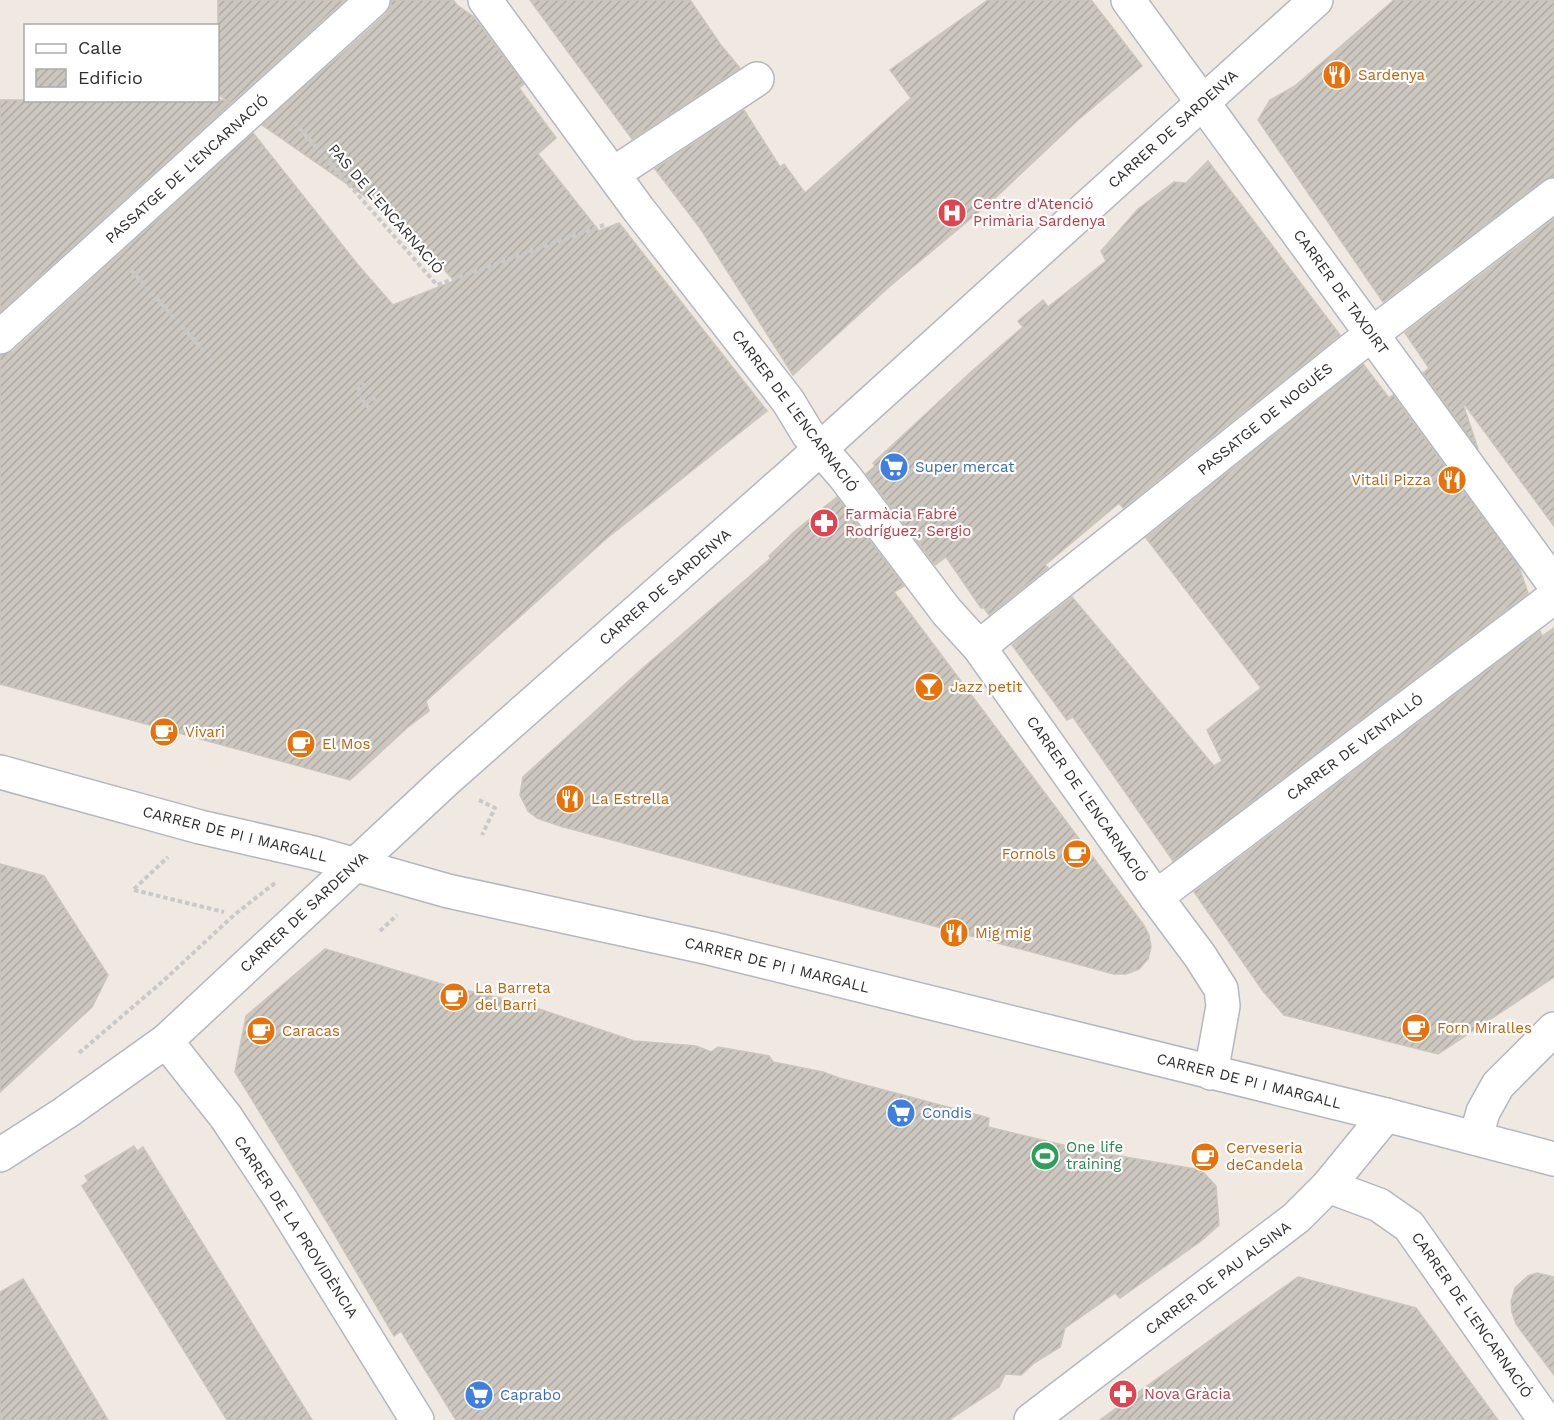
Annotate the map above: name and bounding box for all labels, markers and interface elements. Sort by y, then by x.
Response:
legend [24,24,219,102]
text: Calle [78,37,122,58]
restaurant icon: Sardenya [1321,59,1353,91]
street label: CARRER DE SARDENYA [1104,66,1242,192]
place label: Sardenya [1358,66,1426,84]
text: Edificio [78,67,143,88]
street label: PASSATGE DE L'ENCARNACIÓ [101,90,272,247]
street label: PAS DE L'ENCARNACIÓ [325,140,448,278]
place label: Centre d'Atenció Primària Sardenya [973,195,1106,230]
hospital icon: Centre d'Atenció Primària Sardenya [936,197,968,229]
street label: CARRER DE TAXDIRT [1290,226,1392,358]
street label: CARRER DE L'ENCARNACIÓ [728,326,863,496]
street label: PASSATGE DE NOGUÉS [1194,359,1336,479]
supermarket icon: Super mercat [878,451,910,483]
place label: Super mercat [915,458,1015,476]
restaurant icon: Vitali Pizza [1436,464,1468,496]
place label: Vitali Pizza [1351,471,1431,489]
place label: Farmàcia Fabré Rodríguez, Sergio [845,505,971,540]
pharmacy icon: Farmàcia Fabré Rodríguez, Sergio [808,507,840,539]
street label: CARRER DE SARDENYA [595,525,735,649]
bar icon: Jazz petit [913,671,945,703]
place label: Jazz petit [950,678,1023,696]
street label: CARRER DE VENTALLÓ [1282,689,1427,804]
street label: CARRER DE L'ENCARNACIÓ [1023,712,1152,885]
cafe icon: Vivari [148,716,180,748]
place label: Vivari [185,723,225,741]
cafe icon: El Mos [285,728,317,760]
place label: El Mos [322,735,370,753]
restaurant icon: La Estrella [554,783,586,815]
place label: La Estrella [591,790,670,808]
street label: CARRER DE PI I MARGALL [141,802,329,866]
cafe icon: Fornols [1061,838,1093,870]
place label: Fornols [1002,845,1056,863]
street label: CARRER DE SARDENYA [236,848,372,976]
restaurant icon: Mig mig [938,917,970,949]
place label: Mig mig [975,924,1031,942]
street label: CARRER DE PI I MARGALL [683,933,871,997]
place label: La Barreta del Barri [475,979,551,1014]
cafe icon: La Barreta del Barri [438,981,470,1013]
cafe icon: Forn Miralles [1400,1012,1432,1044]
cafe icon: Caracas [245,1015,277,1047]
place label: Forn Miralles [1437,1019,1532,1037]
place label: Caracas [282,1022,340,1040]
street label: CARRER DE PI I MARGALL [1155,1049,1343,1113]
supermarket icon: Condis [885,1097,917,1129]
place label: Condis [922,1104,972,1122]
street label: CARRER DE LA PROVIDÈNCIA [230,1132,362,1322]
place label: One life training [1066,1138,1123,1173]
place label: Cerveseria deCandela [1226,1139,1304,1174]
sports icon: One life training [1029,1140,1061,1172]
cafe icon: Cerveseria deCandela [1189,1141,1221,1173]
street label: CARRER DE PAU ALSINA [1142,1217,1294,1339]
street label: CARRER DE L'ENCARNACIÓ [1408,1228,1537,1401]
pharmacy icon: Nova Gràcia [1107,1378,1139,1410]
supermarket icon: Caprabo [463,1379,495,1411]
place label: Nova Gràcia [1144,1385,1231,1403]
place label: Caprabo [500,1386,561,1404]

